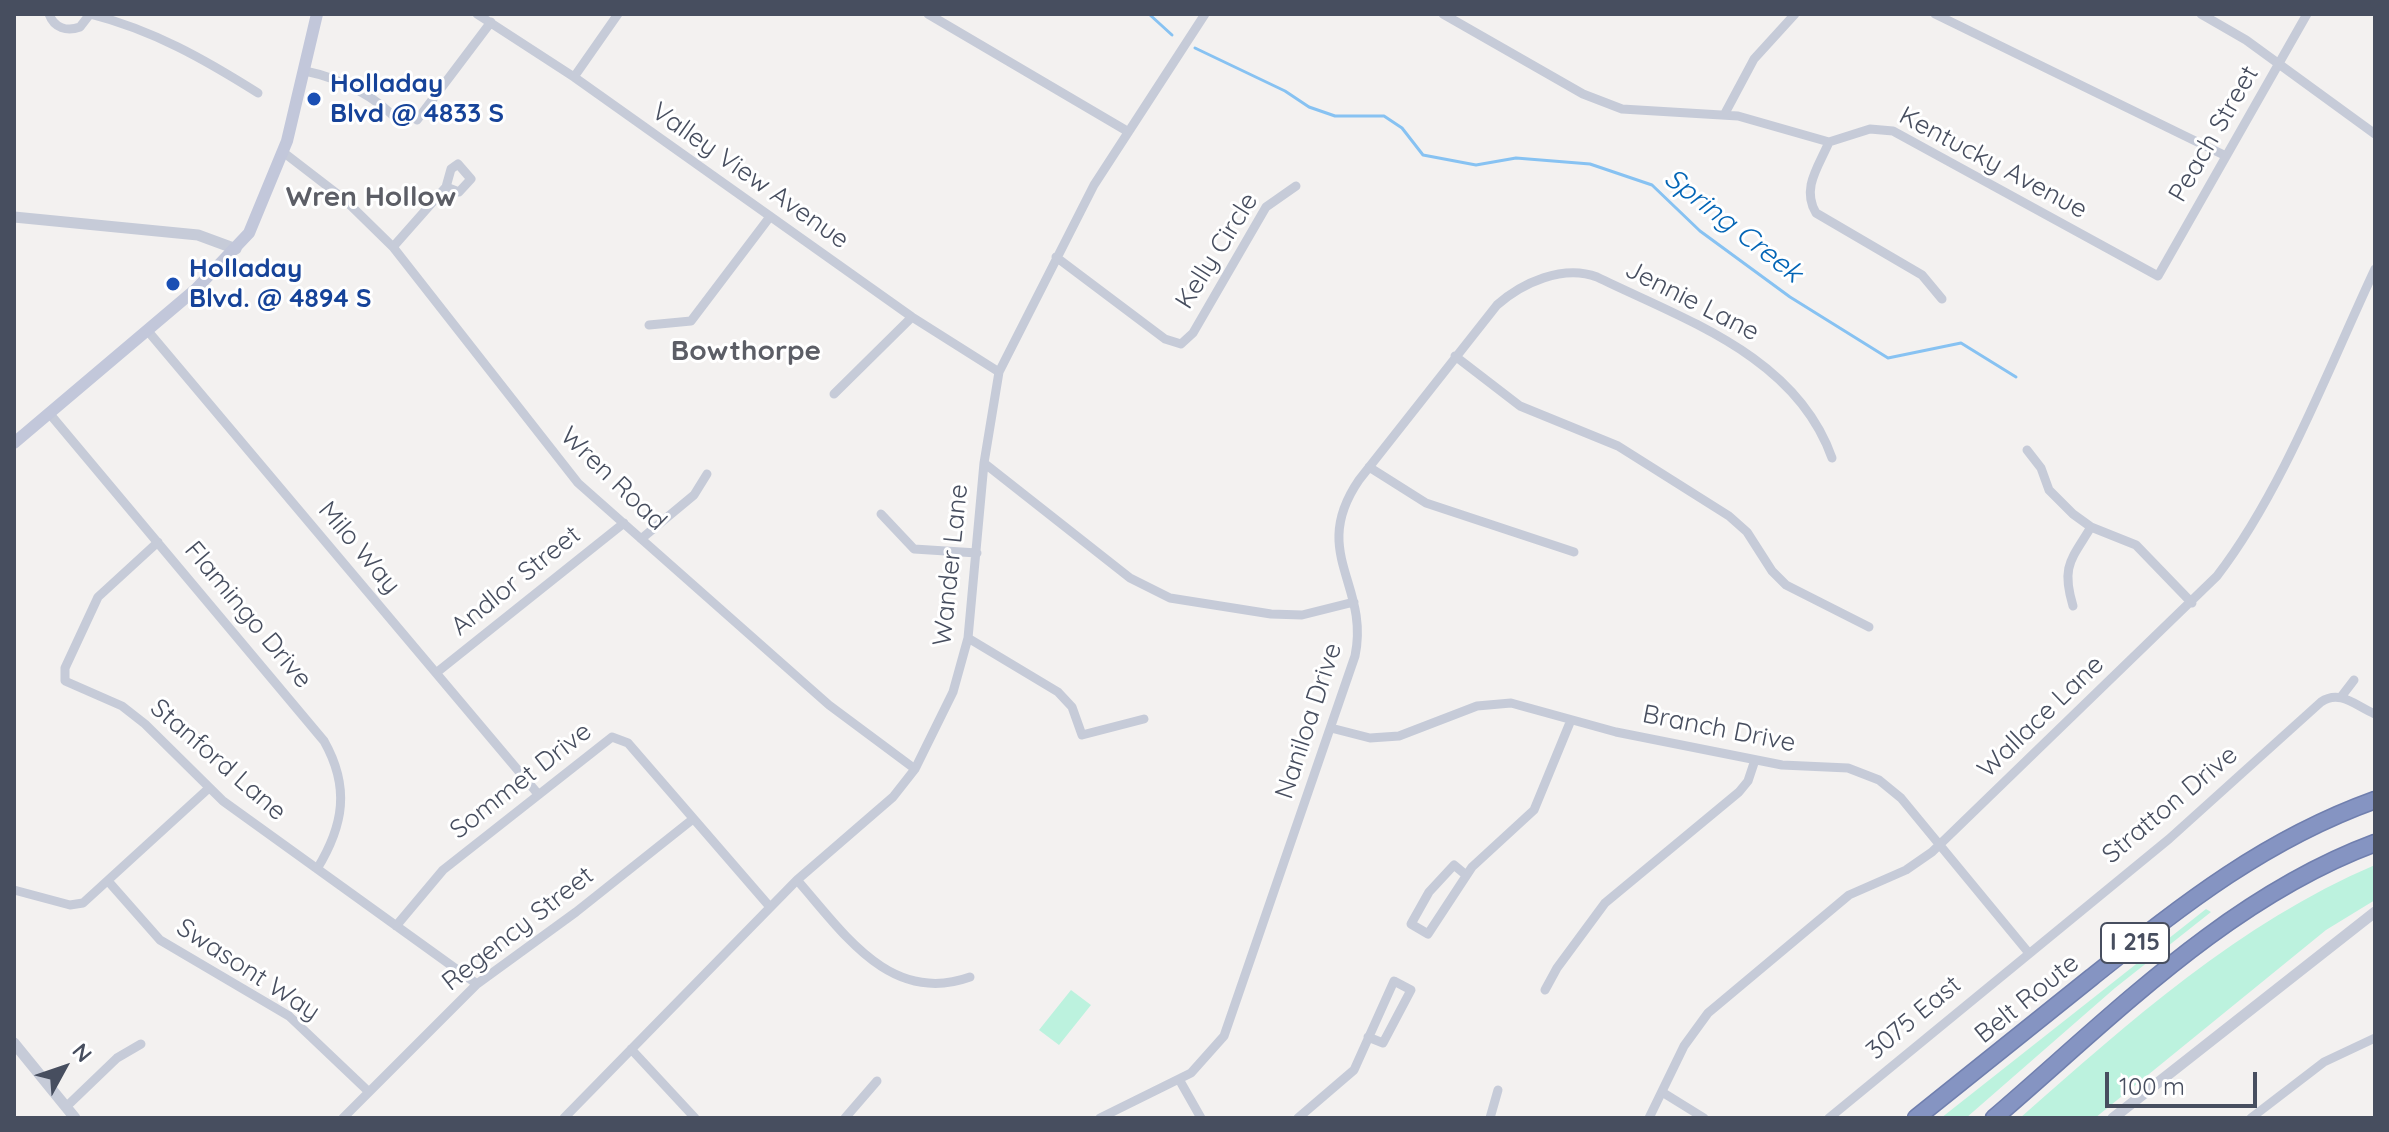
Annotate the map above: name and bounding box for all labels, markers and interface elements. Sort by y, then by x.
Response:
street label: Peach Street [2162,60,2266,208]
place label: Holladay Blvd @ 4833 S [330,68,504,130]
marker: Holladay Blvd @ 4833 S [305,90,323,108]
street label: Valley View Avenue [645,96,855,256]
street label: Kentucky Avenue [1894,100,2092,226]
water label: Spring Creek [1657,162,1809,290]
district label: Wren Hollow [286,181,456,215]
street label: Kelly Circle [1169,187,1265,315]
place label: Holladay Blvd. @ 4894 S [189,253,372,314]
street label: Jennie Lane [1620,254,1764,348]
marker: Holladay Blvd. @ 4894 S [164,275,182,293]
district label: Bowthorpe [671,335,821,369]
street label: Wren Road [553,421,673,537]
street label: Wander Lane [927,483,975,647]
street label: Milo Way [311,495,407,601]
street label: Andlor Street [445,519,587,643]
street label: Flamingo Drive [178,535,318,695]
street label: Naniloa Drive [1269,639,1349,803]
street label: Wallace Lane [1972,649,2110,785]
street label: Stanford Lane [144,692,292,828]
street label: Branch Drive [1640,699,1798,759]
street label: Sommet Drive [444,716,598,846]
street label: Stratton Drive [2096,739,2244,871]
street label: Regency Street [436,860,600,998]
street label: Swasont Way [171,912,325,1028]
road number: I 215 [2101,923,2169,963]
street label: Belt Route [1969,948,2085,1050]
street label: 3075 East [1860,969,1968,1067]
north arrow [24,1028,104,1108]
text: N [66,1037,98,1068]
scale bar [2109,1056,2261,1106]
text: 100 m [2119,1071,2185,1101]

